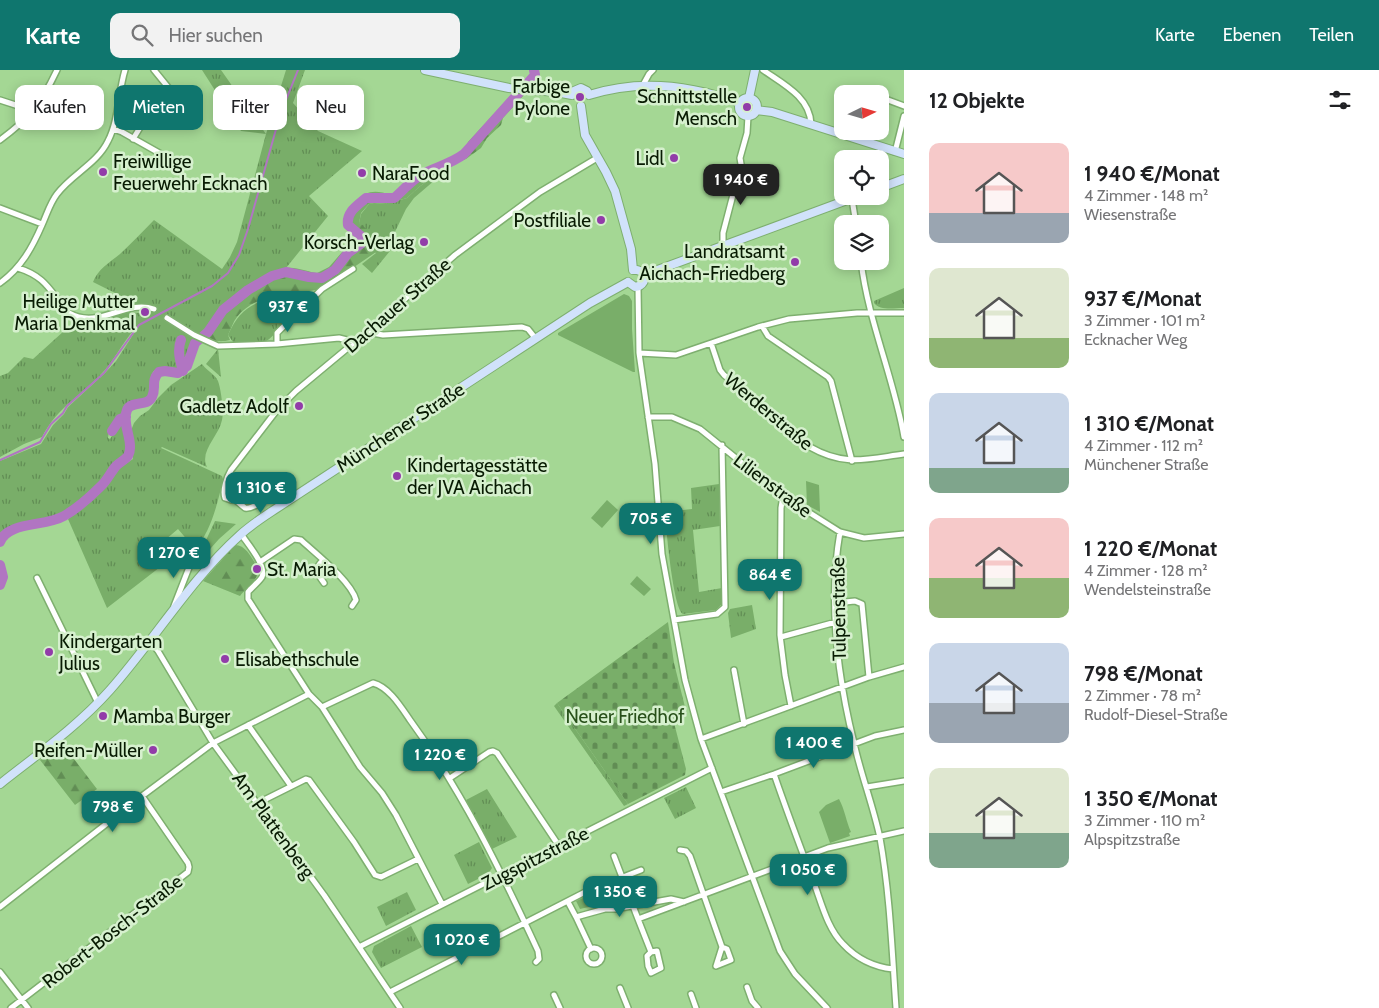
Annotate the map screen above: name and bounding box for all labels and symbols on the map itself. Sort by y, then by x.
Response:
place label: Farbige Pylone [512,75,570,120]
place label: Schnittstelle Mensch [637,85,737,130]
north arrow [834,85,889,140]
marker: Farbige Pylone [574,91,586,103]
marker: Schnittstelle Mensch [741,101,753,113]
place label: Lidl [635,147,665,170]
place label: Freiwillige Feuerwehr Ecknach [113,150,268,195]
marker: Lidl [668,152,680,164]
place label: NaraFood [372,162,450,185]
pin: 1 940 € [695,164,787,206]
marker: Freiwillige Feuerwehr Ecknach [97,166,109,178]
marker: NaraFood [356,167,368,179]
place label: Postfiliale [514,209,591,232]
marker: Postfiliale [595,214,607,226]
place label: Korsch-Verlag [304,231,415,254]
marker: Korsch-Verlag [418,236,430,248]
place label: Landratsamt Aichach-Friedberg [639,240,786,285]
street label: Dachauer Straße [339,253,455,358]
marker: Landratsamt Aichach-Friedberg [789,256,801,268]
place label: Heilige Mutter Maria Denkmal [14,290,136,335]
pin: 937 € [253,290,323,333]
marker: Heilige Mutter Maria Denkmal [139,306,151,318]
street label: Werderstraße [720,368,818,455]
street label: Münchener Straße [332,377,469,477]
place label: Gadletz Adolf [180,395,290,418]
marker: Gadletz Adolf [293,400,305,412]
street label: Lilienstraße [729,448,817,523]
place label: Kindertagesstätte der JVA Aichach [407,454,548,499]
marker: Kindertagesstätte der JVA Aichach [391,470,403,482]
pin: 1 310 € [215,472,307,514]
pin: 705 € [616,502,686,545]
pin: 1 270 € [128,536,220,579]
street label: Tulpenstraße [826,557,851,661]
place label: St. Maria [267,558,336,581]
pin: 864 € [735,558,805,601]
marker: St. Maria [251,563,263,575]
place label: Kindergarten Julius [58,630,162,675]
marker: Kindergarten Julius [43,646,55,658]
place label: Elisabethschule [235,648,359,671]
marker: Elisabethschule [219,653,231,665]
place label: Mamba Burger [113,705,230,728]
park label: Neuer Friedhof [565,705,685,728]
marker: Mamba Burger [97,710,109,722]
pin: 1 400 € [768,726,860,769]
pin: 1 220 € [394,738,486,781]
place label: Reifen-Müller [34,739,143,762]
marker: Reifen-Müller [147,744,159,756]
street label: Am Plattenberg [227,768,320,883]
pin: 798 € [78,790,148,833]
street label: Zugspitzstraße [478,822,593,895]
pin: 1 050 € [762,854,854,896]
street label: Robert-Bosch-Straße [38,869,187,993]
pin: 1 350 € [574,876,666,918]
pin: 1 020 € [416,924,508,966]

